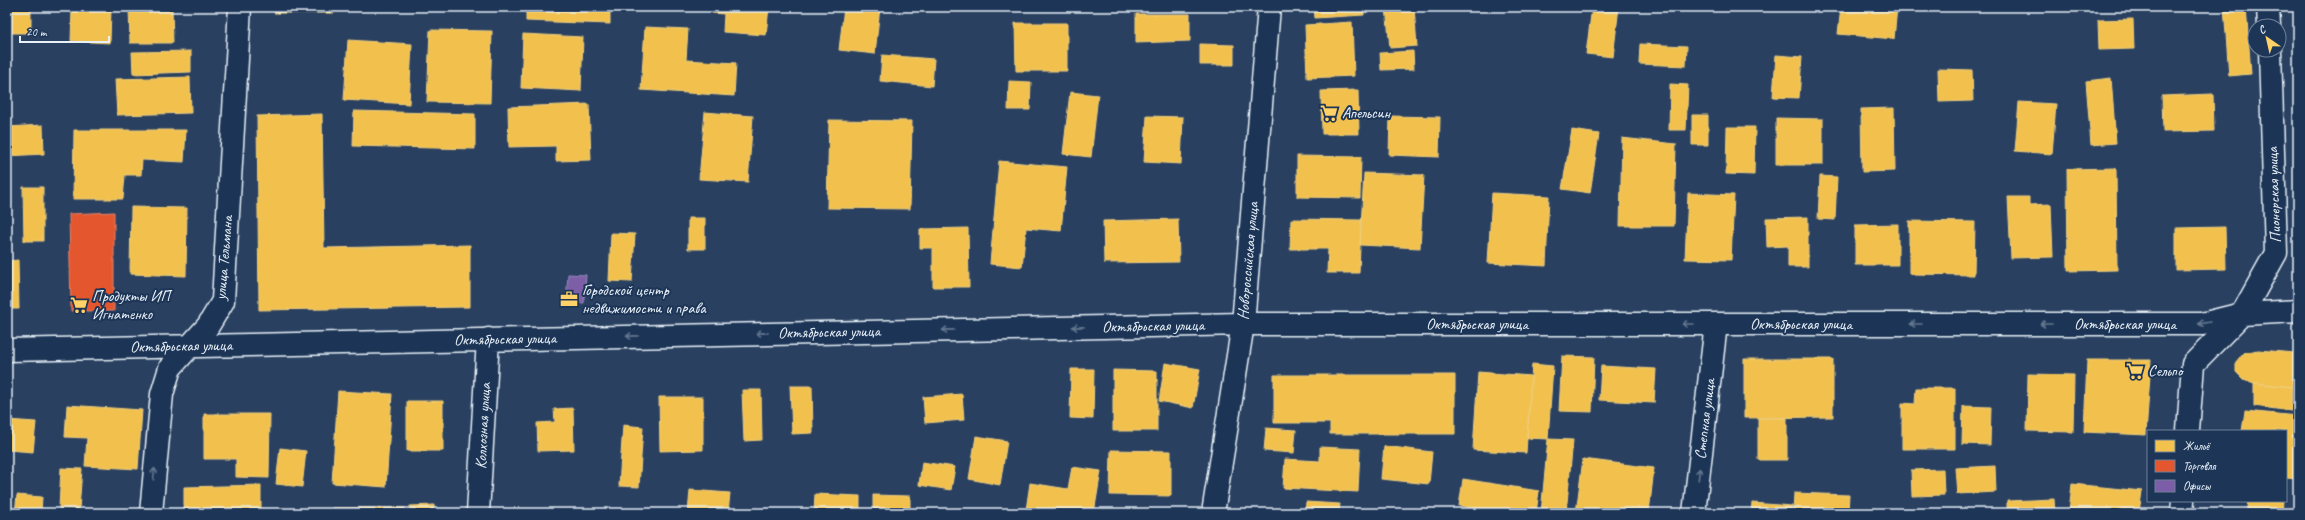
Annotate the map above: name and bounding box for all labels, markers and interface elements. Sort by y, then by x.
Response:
scale bar [20,18,109,44]
north arrow [2247,18,2287,58]
text: С [2255,22,2269,37]
text: 20 m [26,24,48,40]
supermarket icon: Апельсин [1319,103,1339,123]
place label: Апельсин [1342,103,1392,123]
street label: Пионерская улица [2262,145,2286,243]
street label: Новороссийская улица [1233,200,1263,321]
street label: улица Тельмана [210,214,238,302]
place label: Городской центр недвижимости и права [582,280,707,318]
place label: Продукты ИП Игнатенко [92,286,173,324]
office icon: Городской центр недвижимости и права [559,289,579,309]
supermarket icon: Продукты ИП Игнатенко [69,295,89,315]
street label: Октябрьская улица [1426,314,1530,334]
street label: Октябрьская улица [1750,314,1854,334]
street label: Октябрьская улица [2074,314,2178,334]
street label: Октябрьская улица [1102,315,1206,337]
one-way arrow [2198,319,2211,327]
one-way arrow [1682,320,1695,328]
one-way arrow [1910,320,1923,328]
one-way arrow [2040,320,2053,328]
street label: Октябрьская улица [778,321,882,343]
one-way arrow [1072,323,1085,331]
one-way arrow [942,326,955,334]
street label: Октябрьская улица [454,328,558,350]
one-way arrow [756,330,769,337]
one-way arrow [626,332,639,340]
street label: Октябрьская улица [130,335,234,357]
supermarket icon: Сельпо [2125,361,2145,381]
place label: Сельпо [2148,361,2185,381]
street label: Степная улица [1690,376,1720,460]
street label: Колхозная улица [471,382,495,469]
legend [2147,430,2287,502]
text: Жильё [2183,438,2211,454]
text: Торговля [2183,458,2216,474]
one-way arrow [151,468,158,481]
one-way arrow [1695,468,1702,481]
text: Офисы [2183,478,2212,494]

